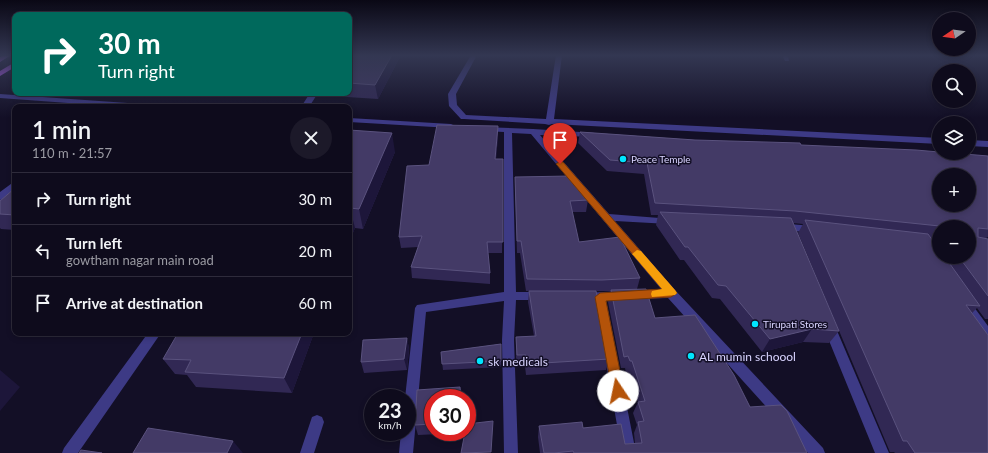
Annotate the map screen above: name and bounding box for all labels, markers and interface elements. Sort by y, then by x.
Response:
north arrow [932,12,976,56]
map controls [932,12,976,264]
text: 30 m [98,26,161,60]
icon: right [32,28,84,80]
text: Turn right [98,60,175,82]
button: search [932,64,976,108]
text: 1 min [32,115,91,144]
button: layers [932,116,976,160]
button: close [290,117,332,159]
pin [543,123,577,164]
icon: arrive [549,129,571,151]
text: 110 m · 21:57 [32,145,112,161]
place label: Peace Temple [631,153,691,165]
marker: Peace Temple [618,154,628,164]
button: + [932,168,976,212]
icon: right [32,188,54,210]
text: Turn right [66,190,131,208]
text: 30 m [298,190,332,208]
button: − [932,220,976,264]
text: Turn left [66,234,122,252]
icon: left [32,240,54,262]
text: 20 m [298,242,332,260]
text: gowtham nagar main road [66,252,214,268]
icon: arrive [32,292,54,314]
text: Arrive at destination [66,294,203,312]
text: 60 m [298,294,332,312]
place label: Tirupati Stores [763,318,827,330]
marker: Tirupati Stores [750,319,760,329]
place label: AL mumin schoool [699,349,796,364]
marker: AL mumin schoool [686,351,696,361]
place label: sk medicals [488,354,548,369]
marker: sk medicals [475,356,485,366]
position arrow [597,370,639,412]
speed limit sign: 30 [424,389,476,441]
text: 23 [378,398,402,422]
text: km/h [378,419,402,431]

